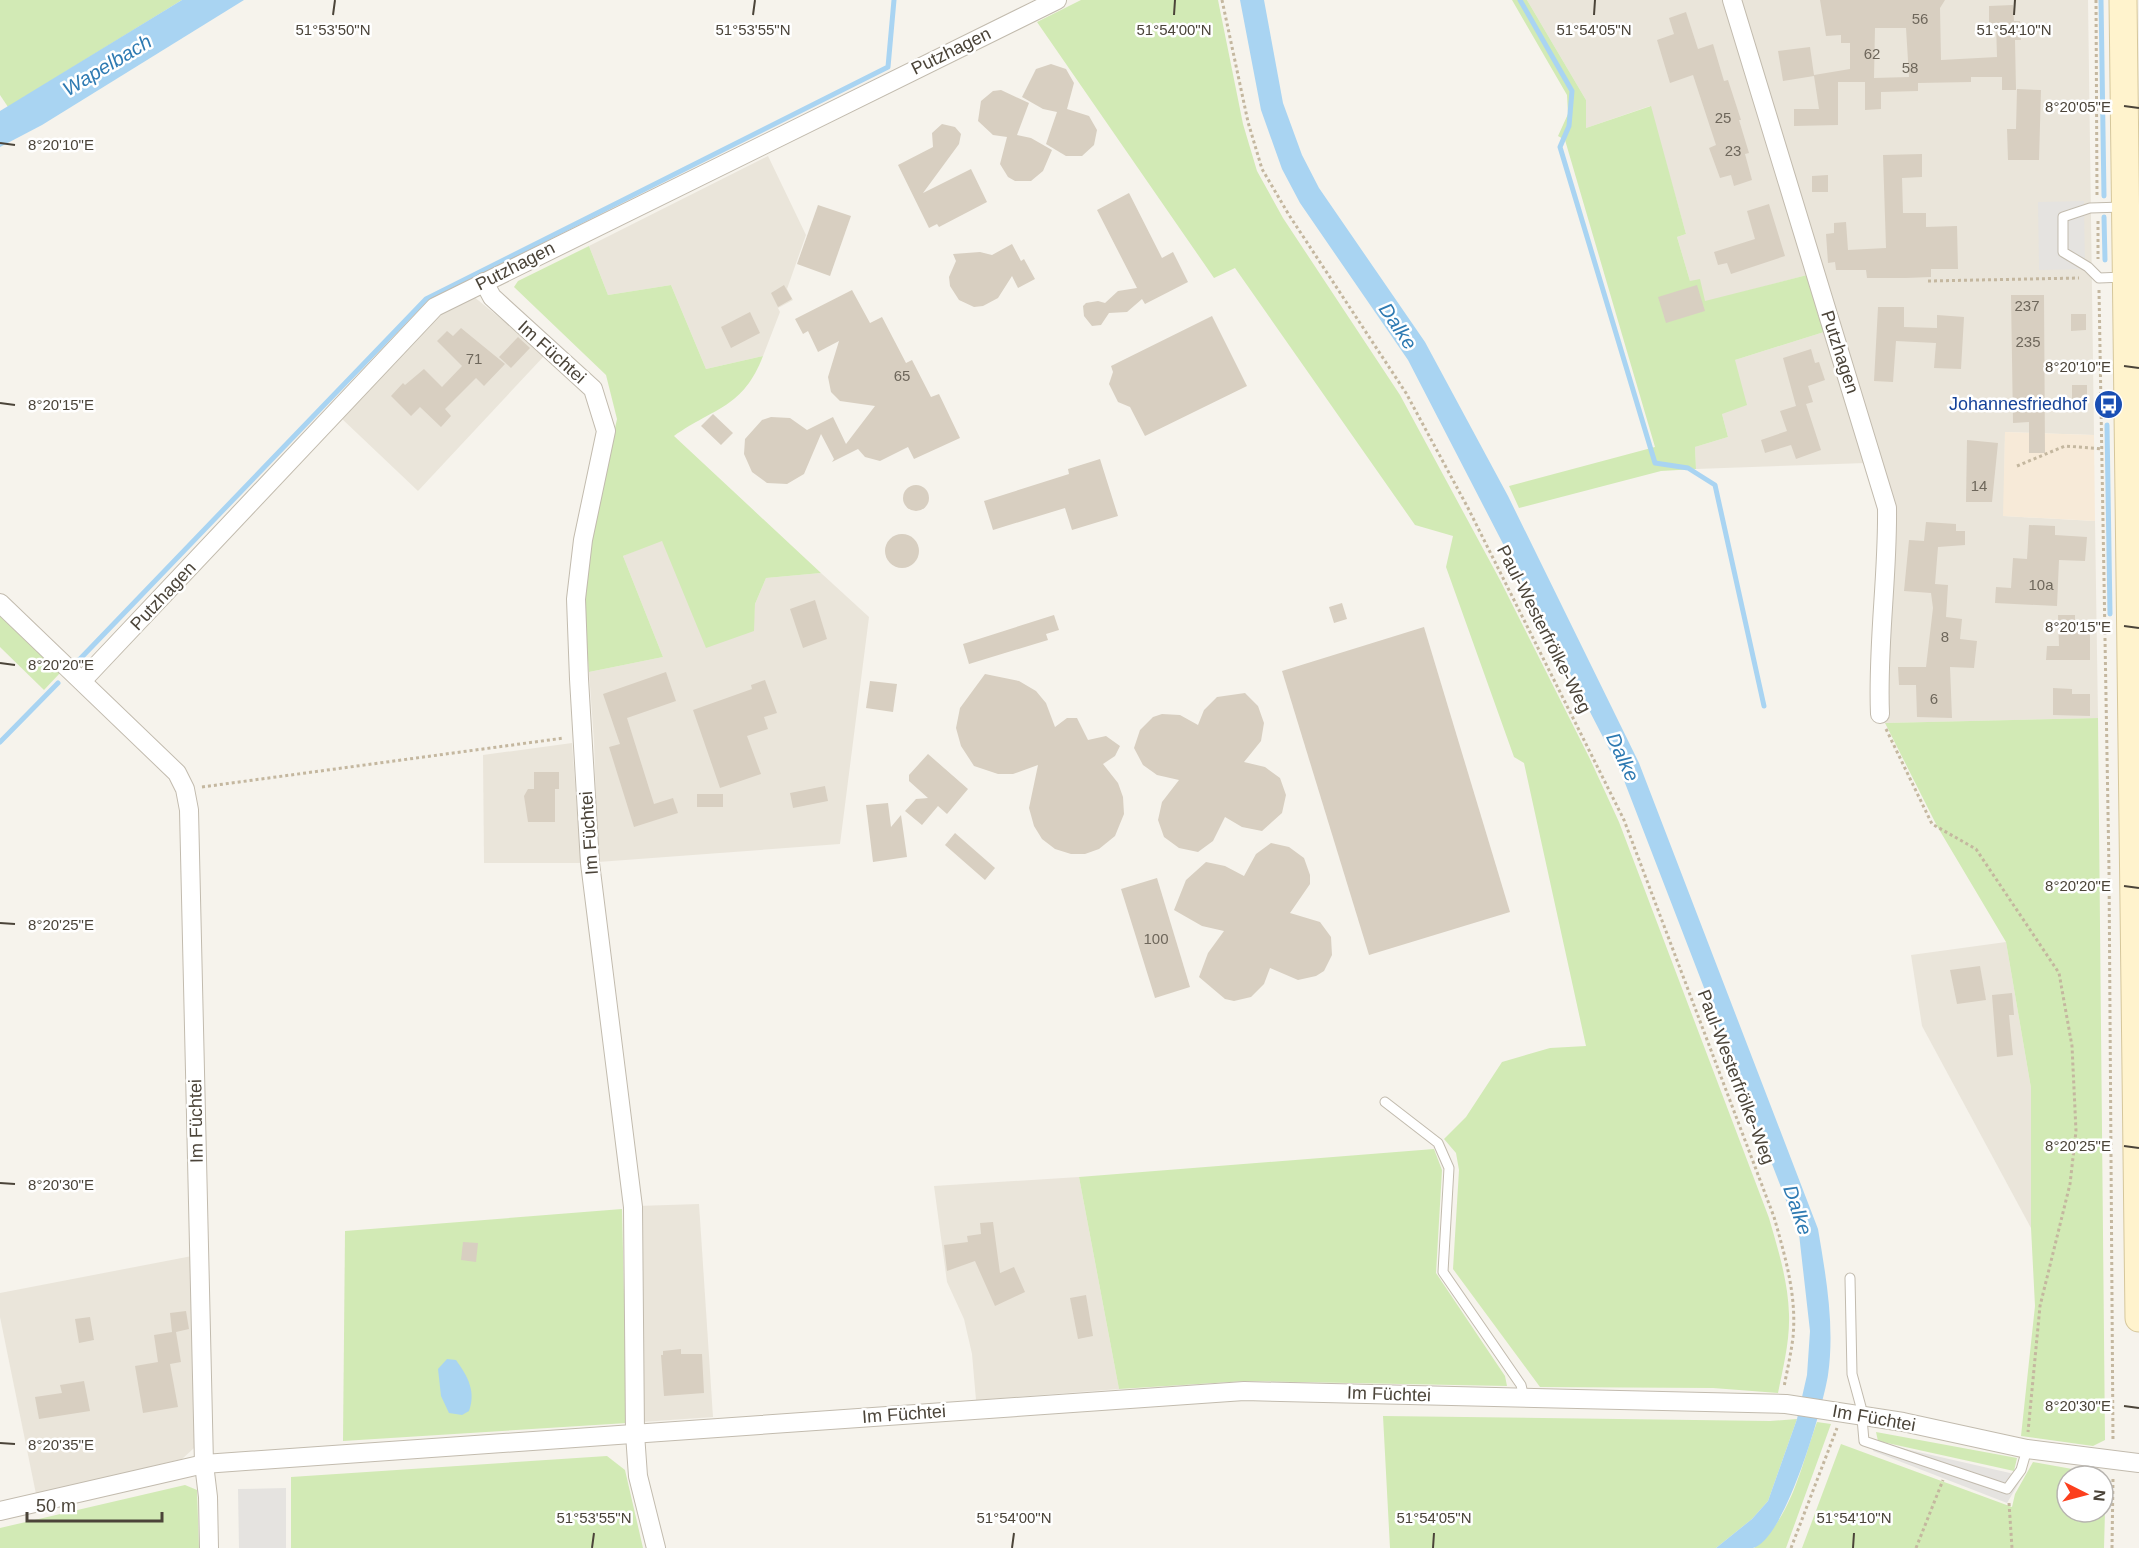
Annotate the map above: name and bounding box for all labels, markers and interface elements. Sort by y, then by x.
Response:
house number: 56 [1912,10,1928,27]
text: 51°53'50"N [295,21,371,38]
text: 51°53'55"N [715,21,791,38]
text: 51°54'00"N [1136,21,1212,38]
text: 51°54'05"N [1556,21,1632,38]
text: 51°54'10"N [1976,21,2052,38]
street label: Putzhagen [908,23,994,79]
water label: Wapelbach [59,30,155,100]
house number: 62 [1864,45,1880,62]
house number: 58 [1902,59,1918,76]
text: 8°20'05"E [2045,98,2111,115]
house number: 25 [1715,109,1731,126]
text: 8°20'10"E [28,136,94,153]
house number: 23 [1725,142,1741,159]
street label: Putzhagen [472,238,558,294]
house number: 237 [2014,297,2040,314]
water label: Dalke [1375,299,1421,353]
street label: Putzhagen [1817,308,1863,396]
street label: Im Füchtei [514,316,590,388]
house number: 235 [2015,333,2041,350]
house number: 71 [466,350,482,367]
text: 8°20'10"E [2045,358,2111,375]
house number: 65 [894,367,910,384]
bus stop icon: Johannesfriedhof [2092,388,2124,420]
place label: Johannesfriedhof [1949,394,2088,414]
text: 8°20'15"E [28,396,94,413]
house number: 14 [1971,477,1987,494]
street label: Paul-Westerfrölke-Weg [1493,542,1595,716]
street label: Putzhagen [126,558,200,634]
house number: 10a [2028,576,2054,593]
text: 8°20'15"E [2045,618,2111,635]
house number: 8 [1941,628,1949,645]
text: 8°20'20"E [28,656,94,673]
house number: 6 [1930,690,1938,707]
water label: Dalke [1602,729,1644,785]
street label: Im Füchtei [576,790,602,876]
text: 8°20'20"E [2045,877,2111,894]
text: 8°20'25"E [28,916,94,933]
house number: 100 [1143,930,1169,947]
street label: Paul-Westerfrölke-Weg [1693,987,1779,1167]
street label: Im Füchtei [185,1079,207,1163]
text: 8°20'25"E [2045,1137,2111,1154]
text: 8°20'30"E [28,1176,94,1193]
water label: Dalke [1779,1182,1817,1238]
street label: Im Füchtei [1347,1383,1431,1405]
text: 8°20'30"E [2045,1397,2111,1414]
street label: Im Füchtei [861,1401,947,1427]
street label: Im Füchtei [1831,1401,1917,1435]
text: 8°20'35"E [28,1436,94,1453]
north arrow [2055,1464,2115,1524]
scale bar [27,1485,162,1523]
text: N [2090,1489,2108,1502]
text: 50 m [36,1496,76,1516]
text: 51°53'55"N [556,1509,632,1526]
text: 51°54'00"N [976,1509,1052,1526]
text: 51°54'05"N [1396,1509,1472,1526]
text: 51°54'10"N [1816,1509,1892,1526]

